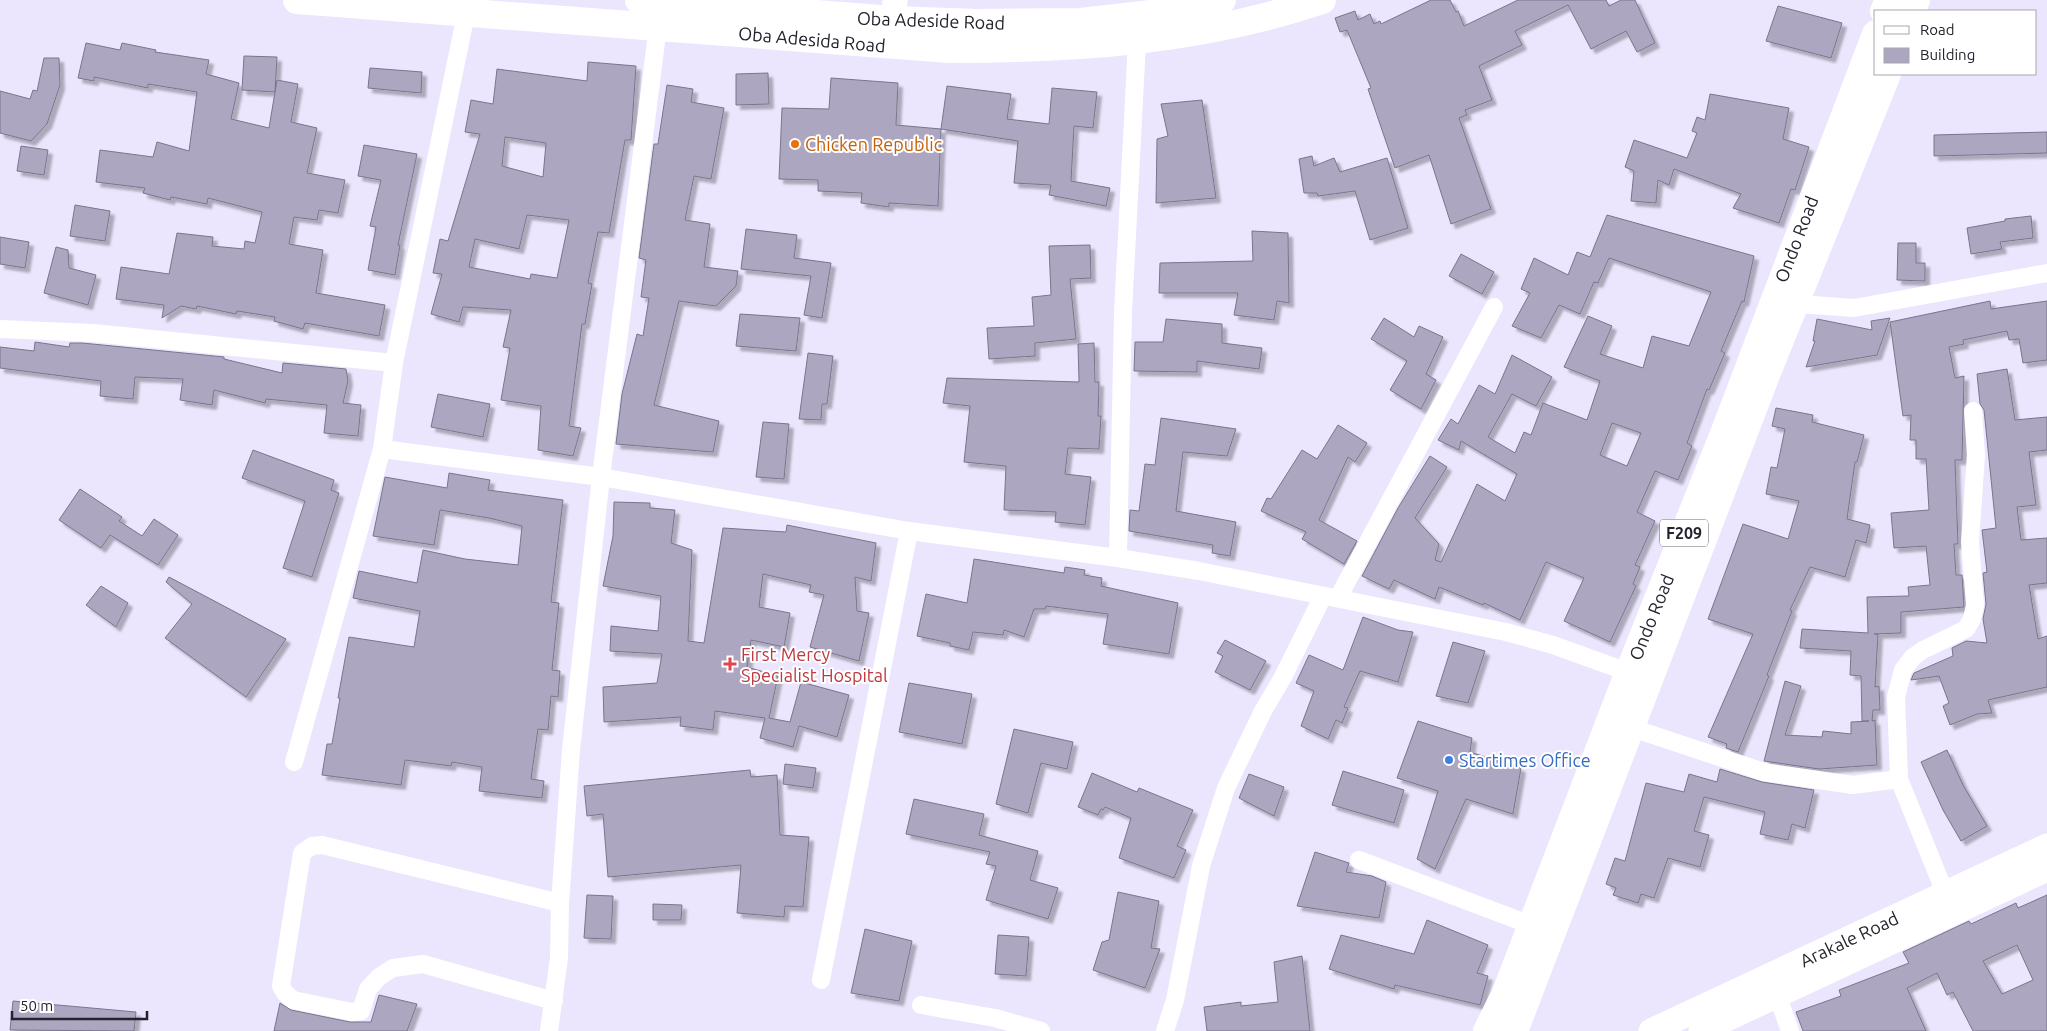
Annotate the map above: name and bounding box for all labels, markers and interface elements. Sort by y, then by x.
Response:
street label: Oba Adeside Road [857,7,1005,33]
legend [1874,10,2037,75]
text: Road [1920,21,1955,38]
street label: Oba Adesida Road [738,23,886,55]
text: Building [1920,46,1975,63]
place label: Chicken Republic [805,134,942,154]
marker: Chicken Republic [789,138,801,150]
street label: Ondo Road [1770,193,1822,285]
road number: F209 [1660,520,1708,546]
street label: Ondo Road [1625,571,1677,663]
place label: First Mercy Specialist Hospital [741,644,888,685]
marker: First Mercy Specialist Hospital [723,657,737,671]
place label: Startimes Office [1459,750,1591,770]
marker: Startimes Office [1443,754,1455,766]
street label: Arakale Road [1797,907,1901,971]
scale bar [12,988,148,1020]
text: 50 m [20,997,53,1014]

